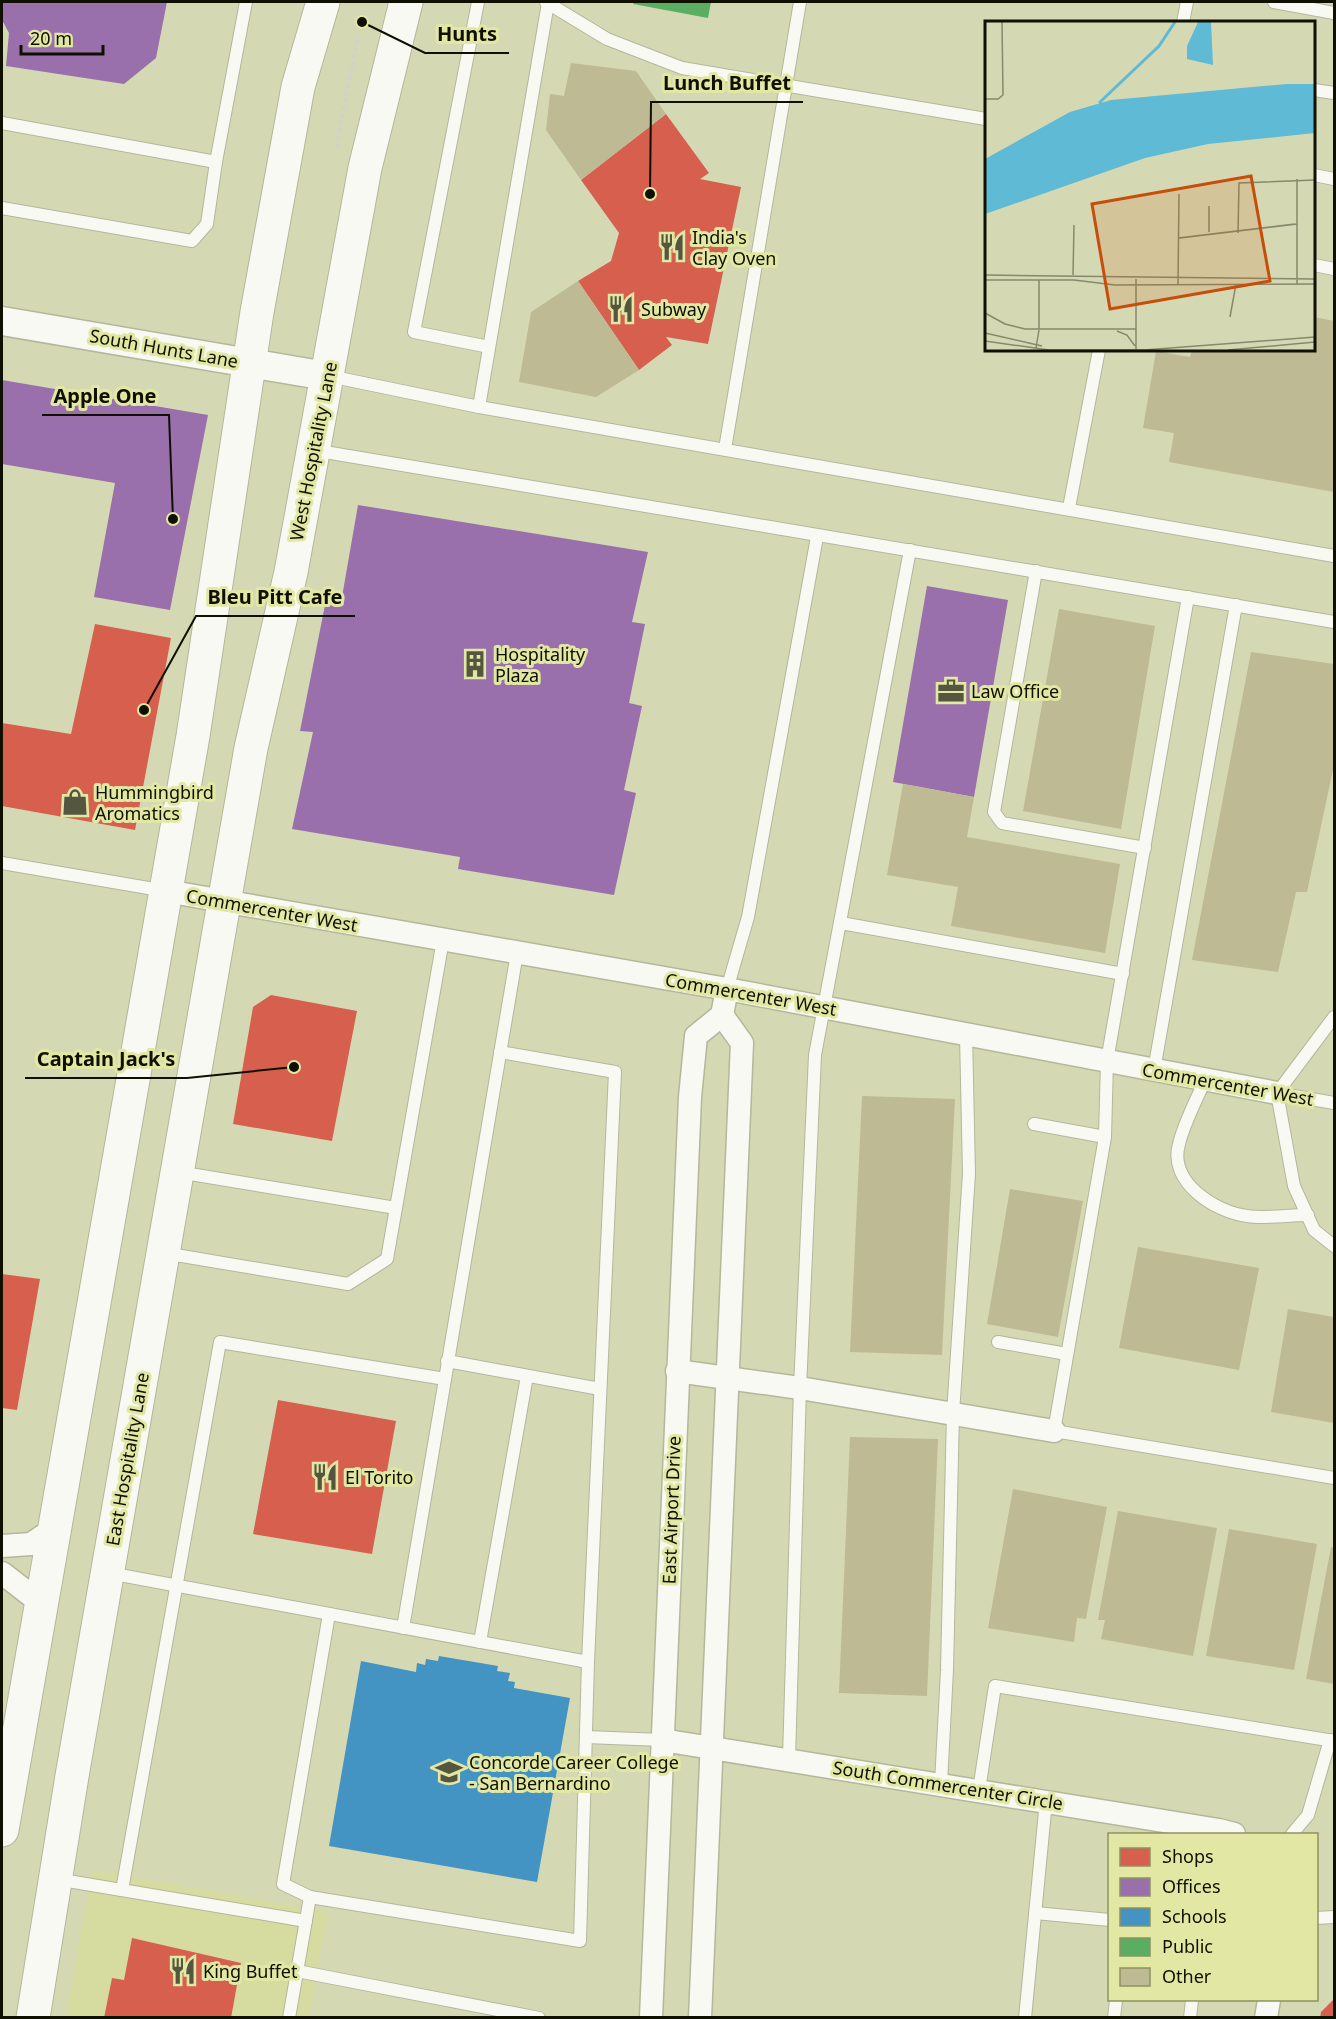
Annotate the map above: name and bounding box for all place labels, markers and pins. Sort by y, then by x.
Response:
callout: Hunts [425,15,509,53]
callout: Lunch Buffet [651,64,803,102]
place label: India's Clay Oven [692,225,776,270]
restaurant icon: India's Clay Oven [657,232,687,262]
restaurant icon: Subway [606,294,636,324]
place label: Subway [641,297,707,321]
callout: Apple One [42,377,169,415]
callout: Bleu Pitt Cafe [196,578,355,616]
place label: Hospitality Plaza [495,642,586,687]
building icon: Hospitality Plaza [460,649,490,679]
office icon: Law Office [936,676,966,706]
place label: Law Office [971,679,1059,703]
place label: Hummingbird Aromatics [95,780,214,825]
shop icon: Hummingbird Aromatics [60,787,90,817]
callout: Captain Jack's [25,1040,187,1078]
restaurant icon: El Torito [310,1462,340,1492]
place label: El Torito [345,1465,413,1489]
place label: Concorde Career College - San Bernardino [469,1750,679,1795]
school or university icon: Concorde Career College - San Bernardino [434,1757,464,1787]
restaurant icon: King Buffet [168,1956,198,1986]
place label: King Buffet [203,1959,298,1983]

